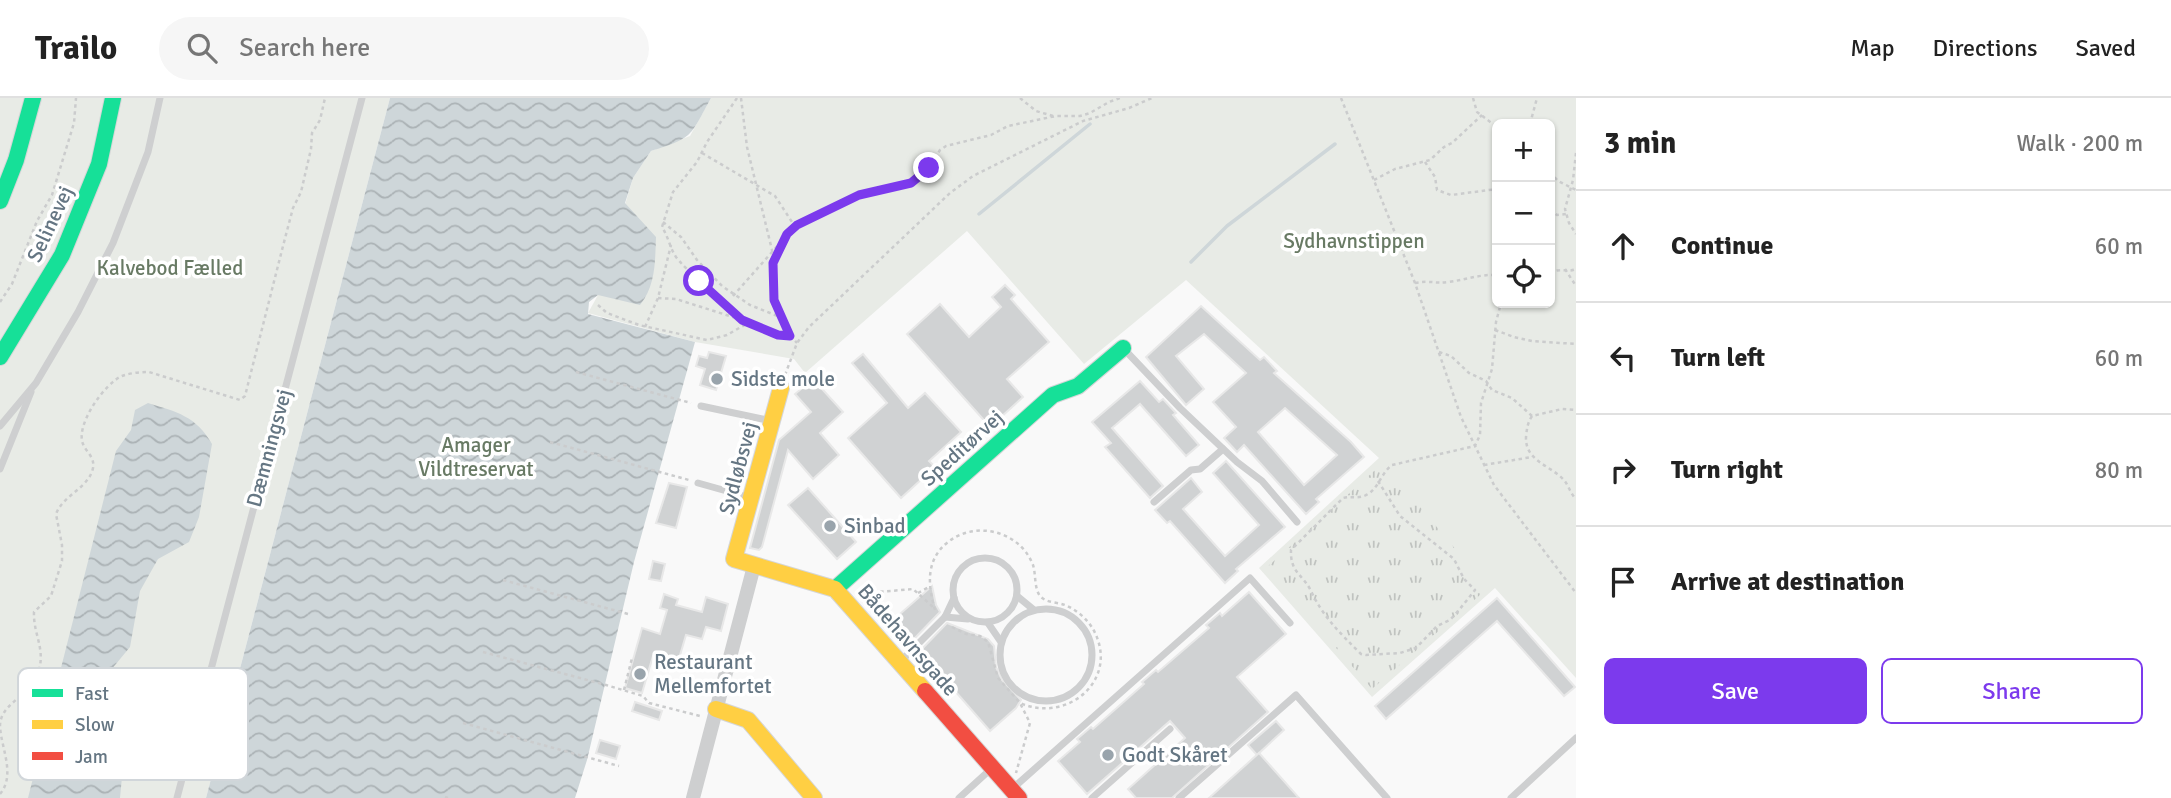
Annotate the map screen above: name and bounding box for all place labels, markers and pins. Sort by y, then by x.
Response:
place label: Sidste mole [731,366,835,392]
marker: Sidste mole [709,371,725,387]
place label: Sinbad [844,513,906,539]
marker: Sinbad [822,518,838,534]
place label: Restaurant Mellemfortet [654,649,772,699]
marker: Restaurant Mellemfortet [632,666,648,682]
place label: Godt Skåret [1122,742,1228,768]
marker: Godt Skåret [1100,747,1116,763]

